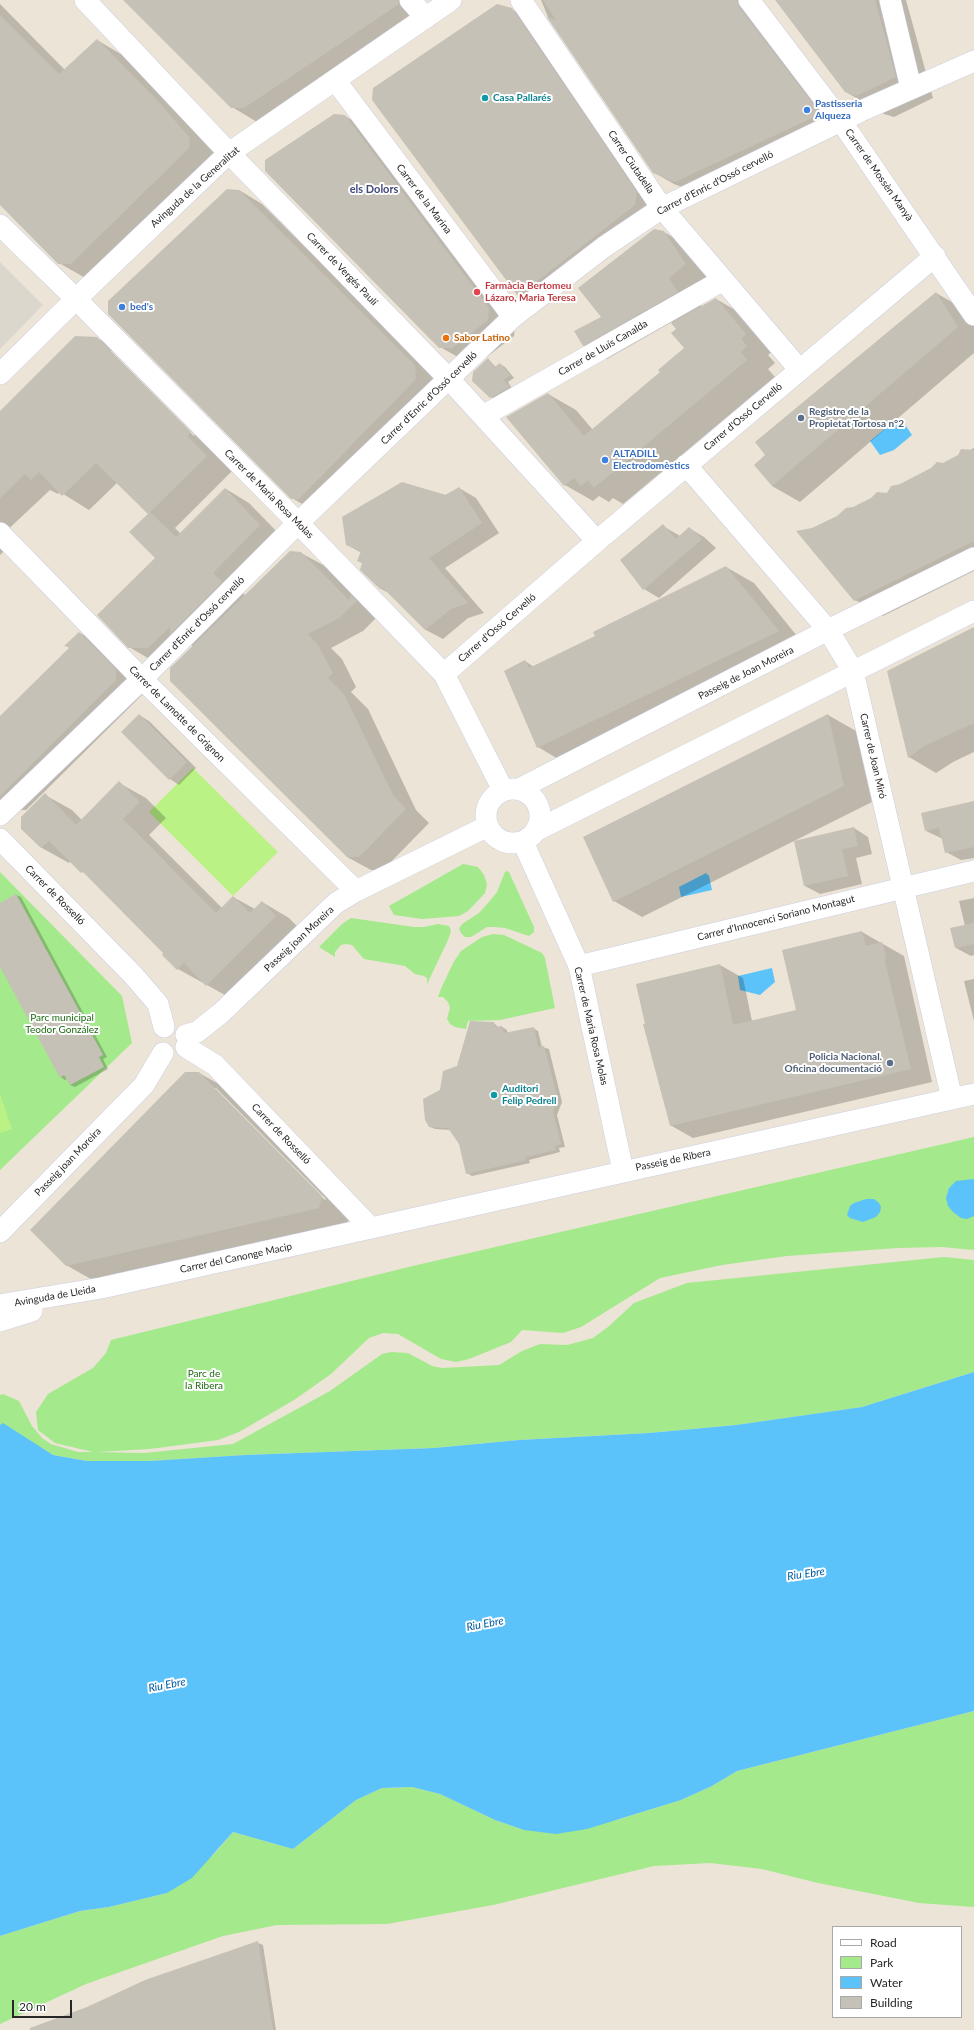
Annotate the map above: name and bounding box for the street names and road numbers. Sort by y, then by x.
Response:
street label: Carrer de Mossèn Manyà [843,126,915,224]
street label: Carrer Ciutadella [605,128,657,196]
street label: Avinguda de la Generalitat [148,144,242,230]
street label: Carrer d'Enric d'Ossó cervelló [655,148,775,218]
street label: Carrer de la Marina [394,162,454,236]
street label: Carrer de Vergés Paulí [304,230,380,308]
street label: Carrer de Lluís Canalda [556,318,650,378]
street label: Carrer d'Enric d'Ossó cervelló [378,349,480,447]
street label: Carrer d'Ossó Cervelló [701,381,785,453]
street label: Carrer de Maria Rosa Molas [222,447,316,541]
street label: Carrer d'Enric d'Ossó cervelló [147,574,247,674]
street label: Carrer d'Ossó Cervelló [456,591,538,665]
street label: Passeig de Joan Moreira [696,644,796,702]
street label: Carrer de Lamotte de Grignon [126,663,228,765]
street label: Carrer de Joan Miró [857,712,889,800]
street label: Carrer de Rosselló [23,863,87,927]
street label: Carrer d'Innocenci Soriano Montagut [696,893,856,943]
street label: Passeig joan Moreira [262,904,336,974]
street label: Carrer de Maria Rosa Molas [572,966,610,1086]
street label: Carrer de Rosselló [249,1101,313,1167]
street label: Passeig joan Moreira [32,1125,104,1199]
street label: Passeig de Ribera [634,1146,712,1174]
street label: Carrer del Canonge Macip [179,1240,293,1276]
street label: Avinguda de Lleida [13,1283,97,1309]

